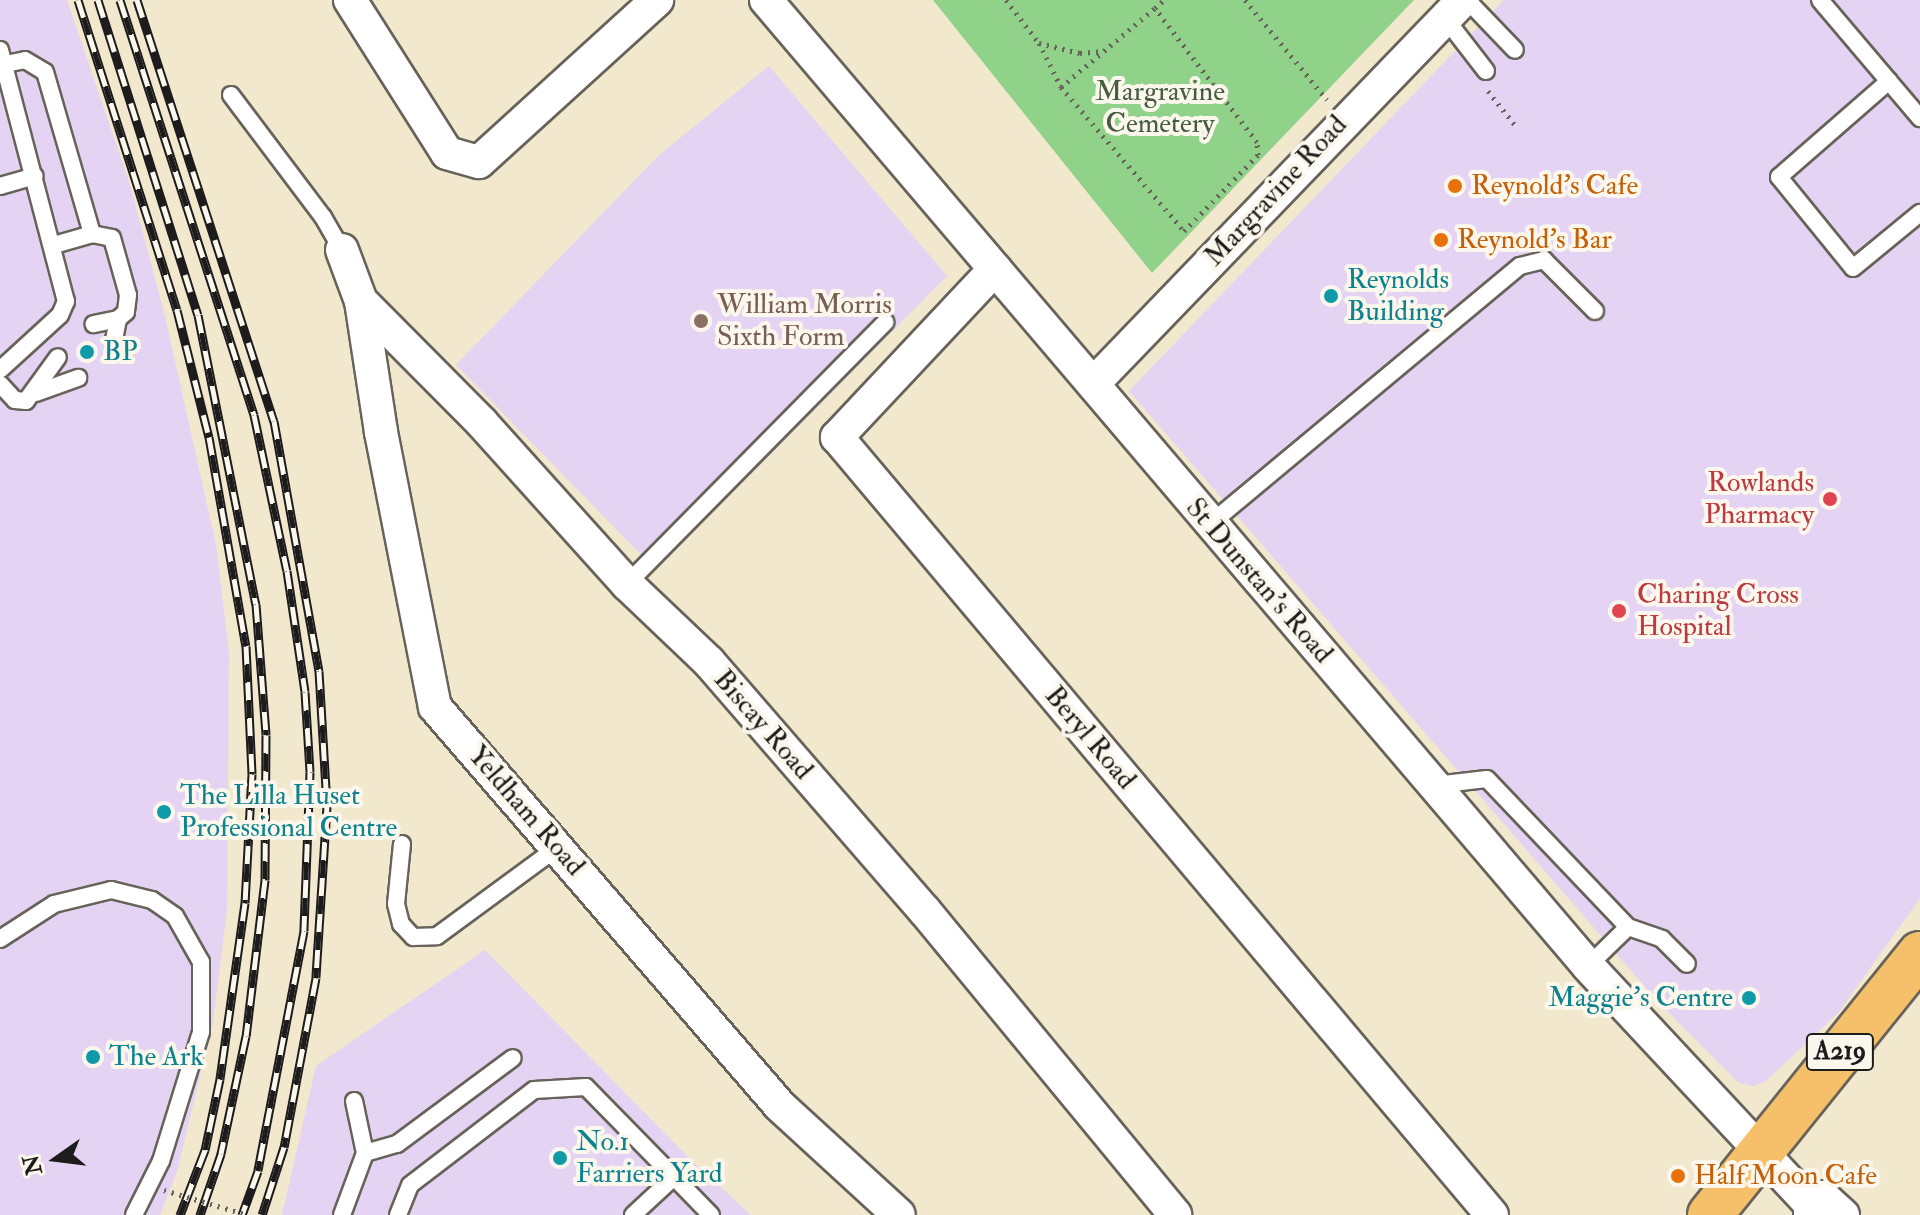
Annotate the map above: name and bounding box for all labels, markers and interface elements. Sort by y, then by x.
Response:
park label: Margravine Cemetery [1095,75,1225,141]
street label: Margravine Road [1198,109,1354,273]
place label: Reynold's Cafe [1471,169,1638,203]
marker: Reynold's Cafe [1446,177,1464,195]
place label: Reynold's Bar [1457,223,1612,257]
marker: Reynold's Bar [1432,231,1450,249]
place label: Reynolds Building [1347,263,1449,329]
marker: Reynolds Building [1322,287,1340,305]
place label: William Morris Sixth Form [717,288,892,354]
marker: William Morris Sixth Form [692,312,710,330]
place label: BP [103,335,138,369]
marker: BP [78,343,96,361]
place label: Rowlands Pharmacy [1704,466,1814,532]
marker: Rowlands Pharmacy [1821,490,1839,508]
street label: St Dunstan's Road [1178,492,1340,670]
place label: Charing Cross Hospital [1637,578,1799,644]
marker: Charing Cross Hospital [1608,600,1630,622]
street label: Biscay Road [706,663,820,787]
street label: Beryl Road [1037,680,1143,796]
street label: Yeldham Road [460,739,592,883]
place label: The Lilla Huset Professional Centre [180,779,397,845]
marker: The Lilla Huset Professional Centre [155,803,173,821]
place label: Maggie's Centre [1548,981,1733,1015]
marker: Maggie's Centre [1740,989,1758,1007]
road number: A219 [1804,1030,1876,1074]
place label: The Ark [109,1040,204,1074]
marker: The Ark [84,1048,102,1066]
north arrow [16,1119,96,1199]
place label: No.1 Farriers Yard [576,1125,722,1191]
marker: No.1 Farriers Yard [551,1149,569,1167]
text: N [17,1152,49,1178]
place label: Half Moon Cafe [1694,1159,1877,1193]
marker: Half Moon Cafe [1669,1167,1687,1185]

